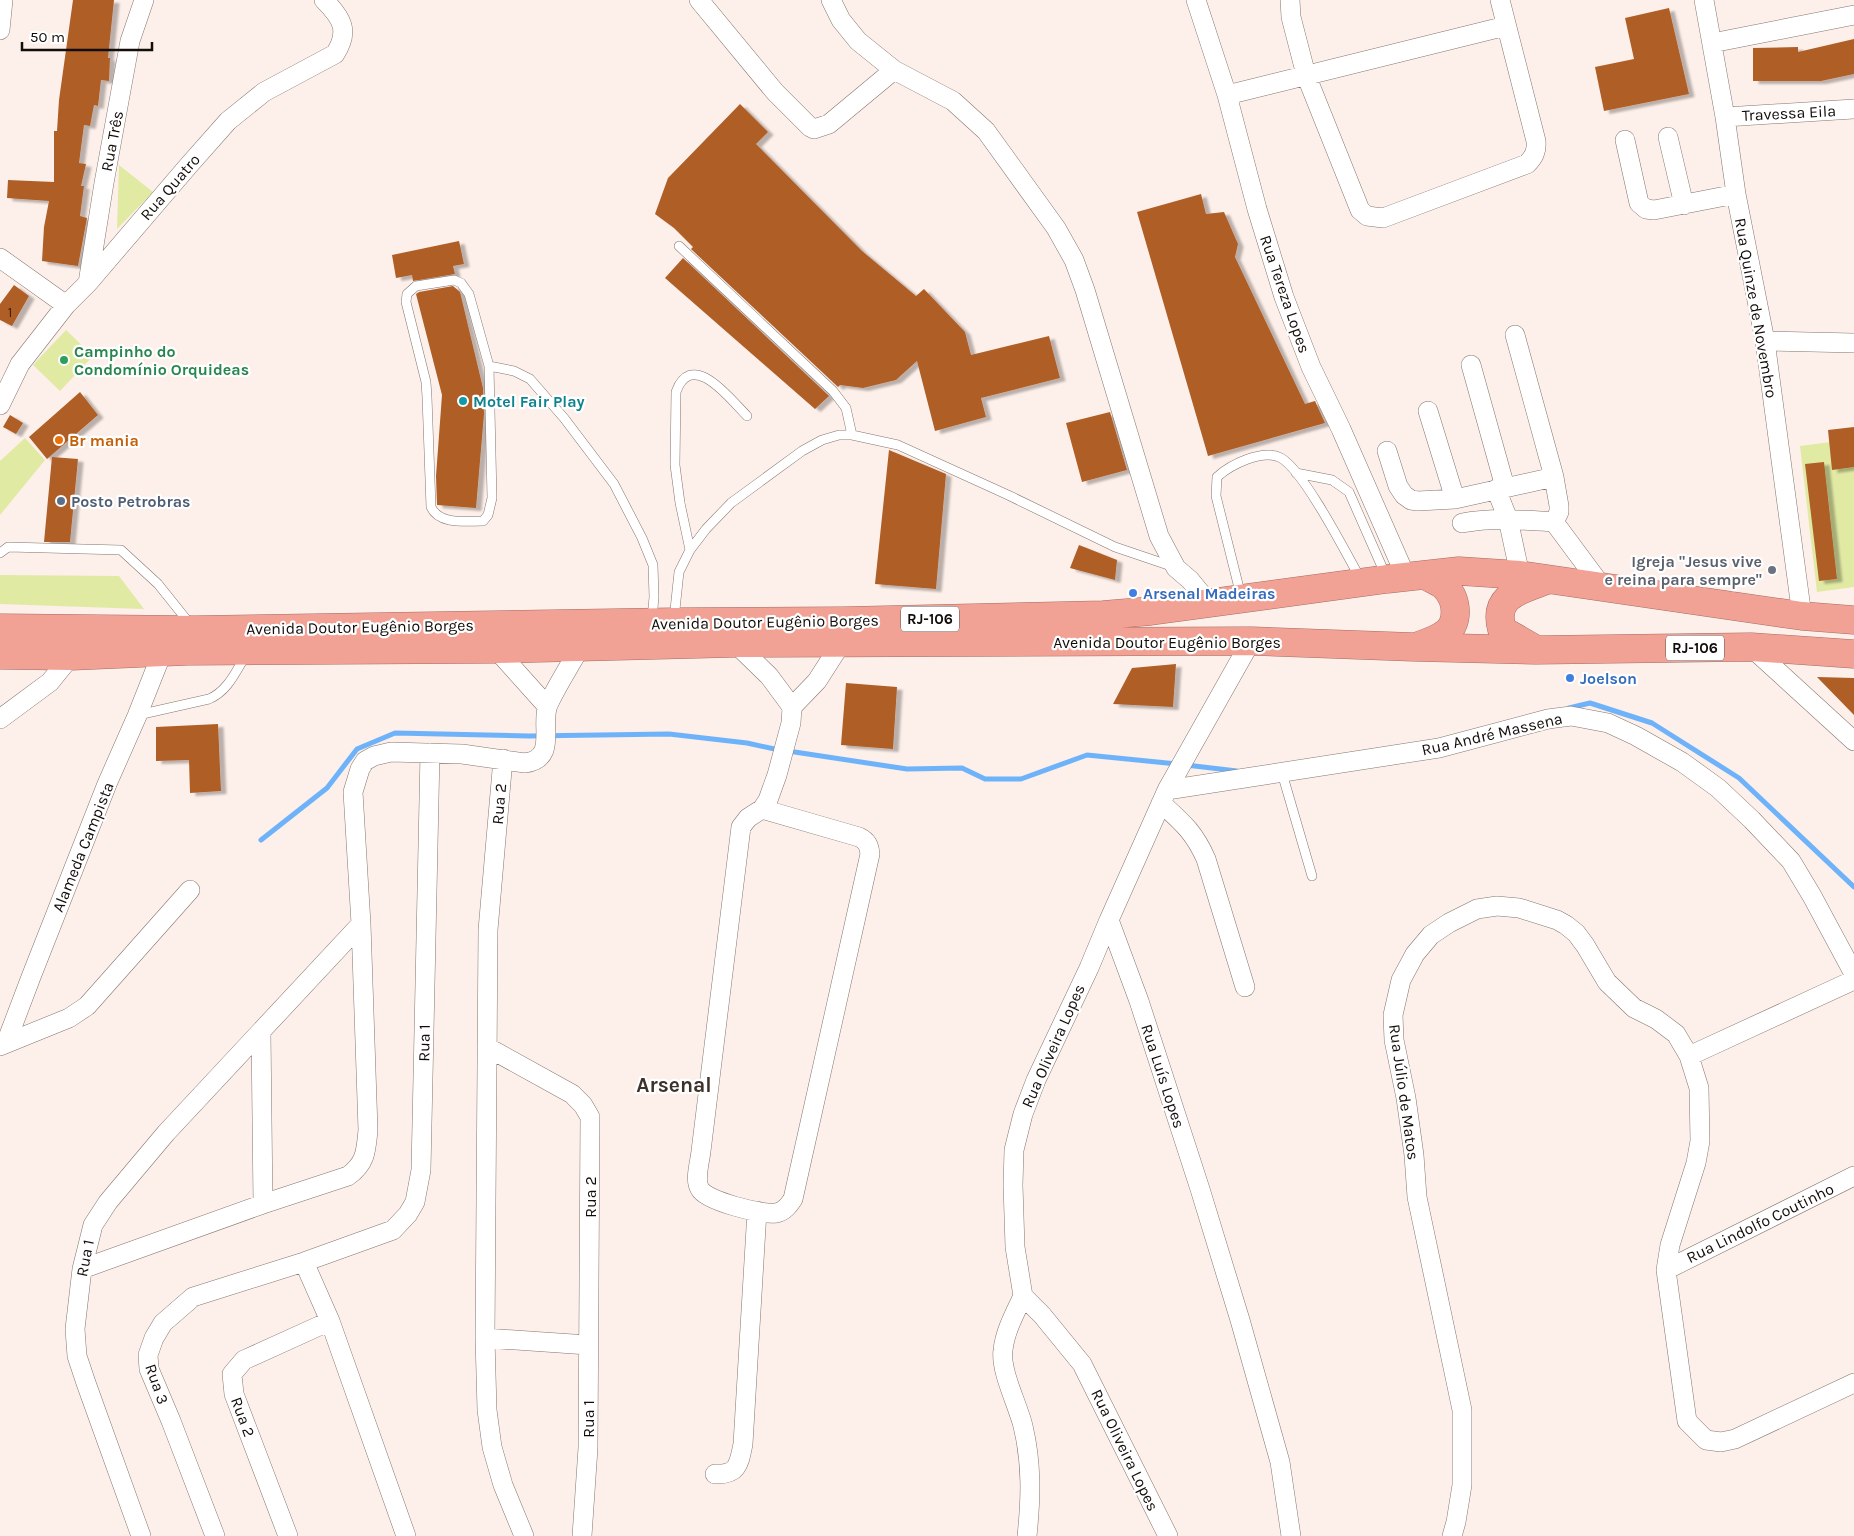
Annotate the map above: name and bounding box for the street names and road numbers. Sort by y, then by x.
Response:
street label: Travessa Eila [1741,101,1837,125]
street label: Rua Três [97,109,127,173]
street label: Rua Quatro [136,150,204,224]
street label: Rua Quinze de Novembro [1731,216,1781,400]
street label: Rua Tereza Lopes [1256,233,1314,355]
road number: RJ-106 [901,606,959,632]
street label: Avenida Doutor Eugênio Borges [651,611,879,633]
street label: Avenida Doutor Eugênio Borges [246,616,474,638]
street label: Avenida Doutor Eugênio Borges [1053,633,1281,652]
road number: RJ-106 [1666,636,1724,660]
street label: Rua André Massena [1420,709,1564,759]
street label: Alameda Campista [48,779,118,915]
street label: Rua 2 [488,783,510,825]
street label: Rua Oliveira Lopes [1017,981,1089,1111]
street label: Rua Luís Lopes [1137,1021,1189,1131]
street label: Rua Júlio de Matos [1385,1023,1423,1161]
street label: Rua 1 [414,1024,434,1062]
street label: Rua 2 [581,1176,600,1218]
street label: Rua Lindolfo Coutinho [1683,1179,1837,1267]
street label: Rua 1 [72,1238,98,1278]
street label: Rua 3 [141,1361,173,1407]
street label: Rua Oliveira Lopes [1087,1386,1163,1514]
street label: Rua 2 [227,1394,259,1440]
street label: Rua 1 [579,1400,598,1438]

